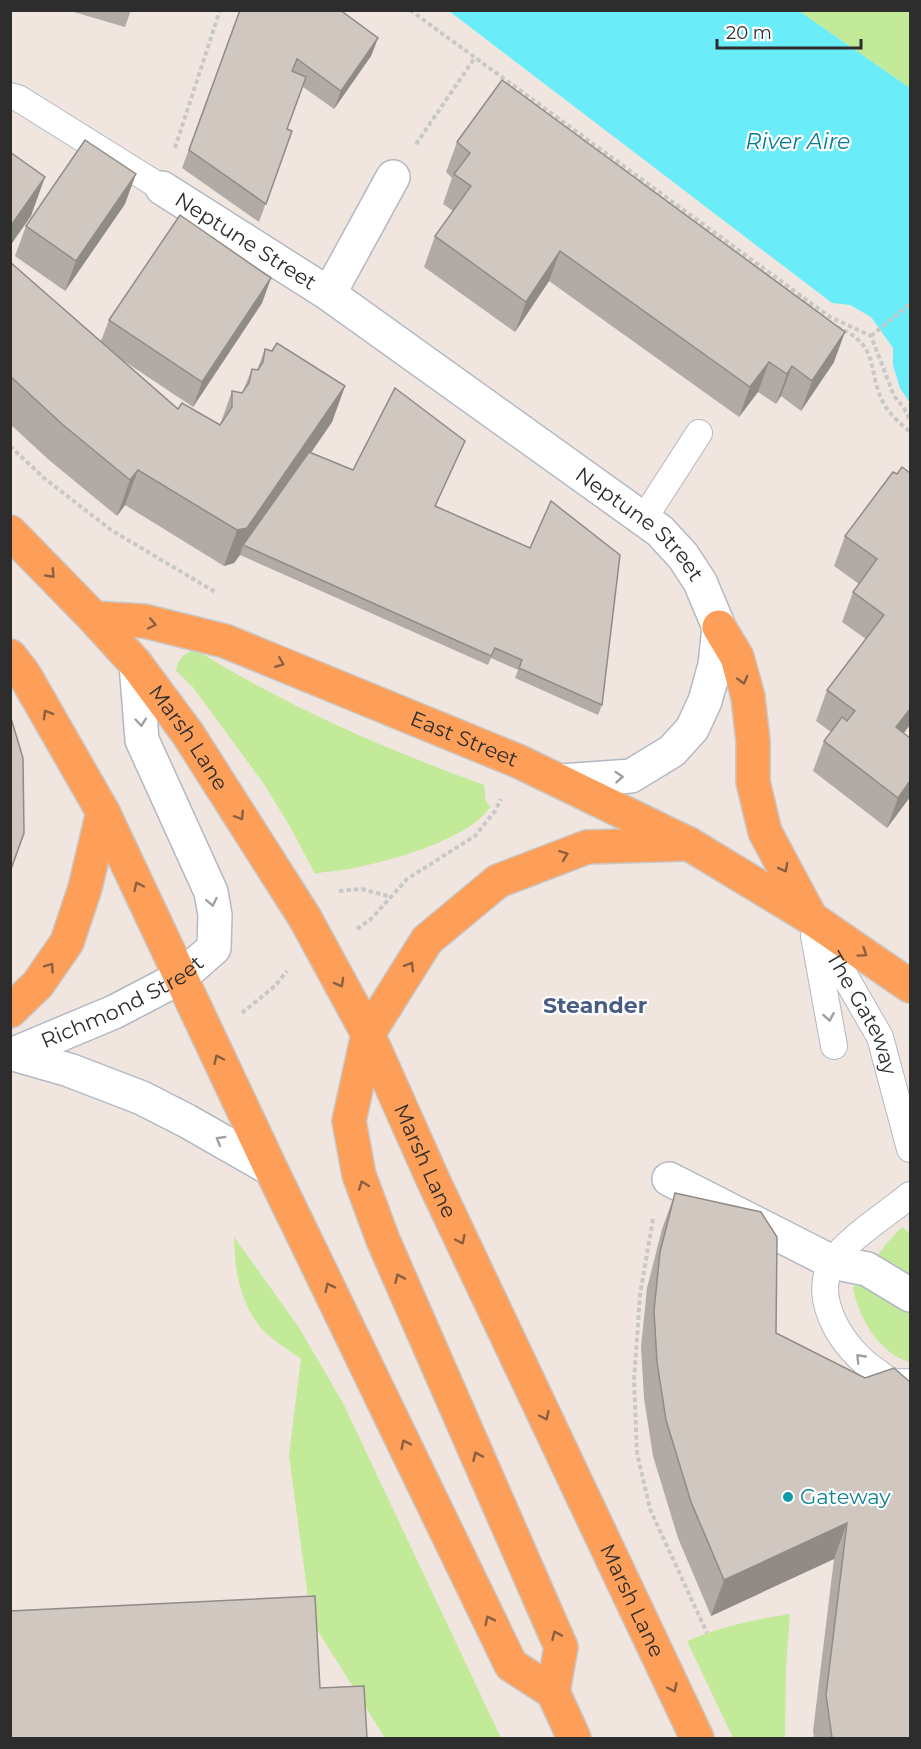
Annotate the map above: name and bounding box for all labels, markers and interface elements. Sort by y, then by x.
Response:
scale bar [717,12,861,50]
text: 20 m [726,22,772,44]
water label: River Aire [746,128,850,155]
street label: Neptune Street [171,187,321,295]
street label: Neptune Street [571,462,709,586]
one-way arrow [44,567,55,578]
one-way arrow [147,616,157,629]
one-way arrow [273,656,284,668]
one-way arrow [736,675,749,685]
street label: Marsh Lane [144,680,234,795]
street label: East Street [407,705,522,772]
one-way arrow [43,710,54,720]
one-way arrow [134,718,147,727]
one-way arrow [614,771,624,784]
one-way arrow [233,810,245,820]
one-way arrow [559,850,569,863]
one-way arrow [777,862,788,872]
one-way arrow [133,882,145,893]
one-way arrow [205,897,218,907]
one-way arrow [857,946,868,957]
street label: The Gateway [821,947,903,1078]
street label: Richmond Street [37,950,208,1053]
one-way arrow [403,962,414,973]
one-way arrow [42,963,53,974]
one-way arrow [333,977,344,988]
district label: Steander [543,992,647,1019]
one-way arrow [822,1012,834,1021]
one-way arrow [214,1055,226,1066]
street label: Marsh Lane [389,1100,462,1222]
one-way arrow [216,1136,226,1147]
one-way arrow [357,1180,370,1191]
one-way arrow [454,1234,466,1245]
one-way arrow [394,1273,406,1284]
one-way arrow [325,1283,336,1294]
one-way arrow [856,1354,867,1365]
one-way arrow [537,1410,549,1421]
one-way arrow [400,1439,412,1450]
one-way arrow [473,1452,485,1463]
place label: Gateway [800,1484,891,1509]
marker: Gateway [781,1490,795,1504]
street label: Marsh Lane [595,1540,670,1661]
one-way arrow [485,1615,496,1626]
one-way arrow [551,1630,563,1641]
one-way arrow [665,1681,677,1692]

